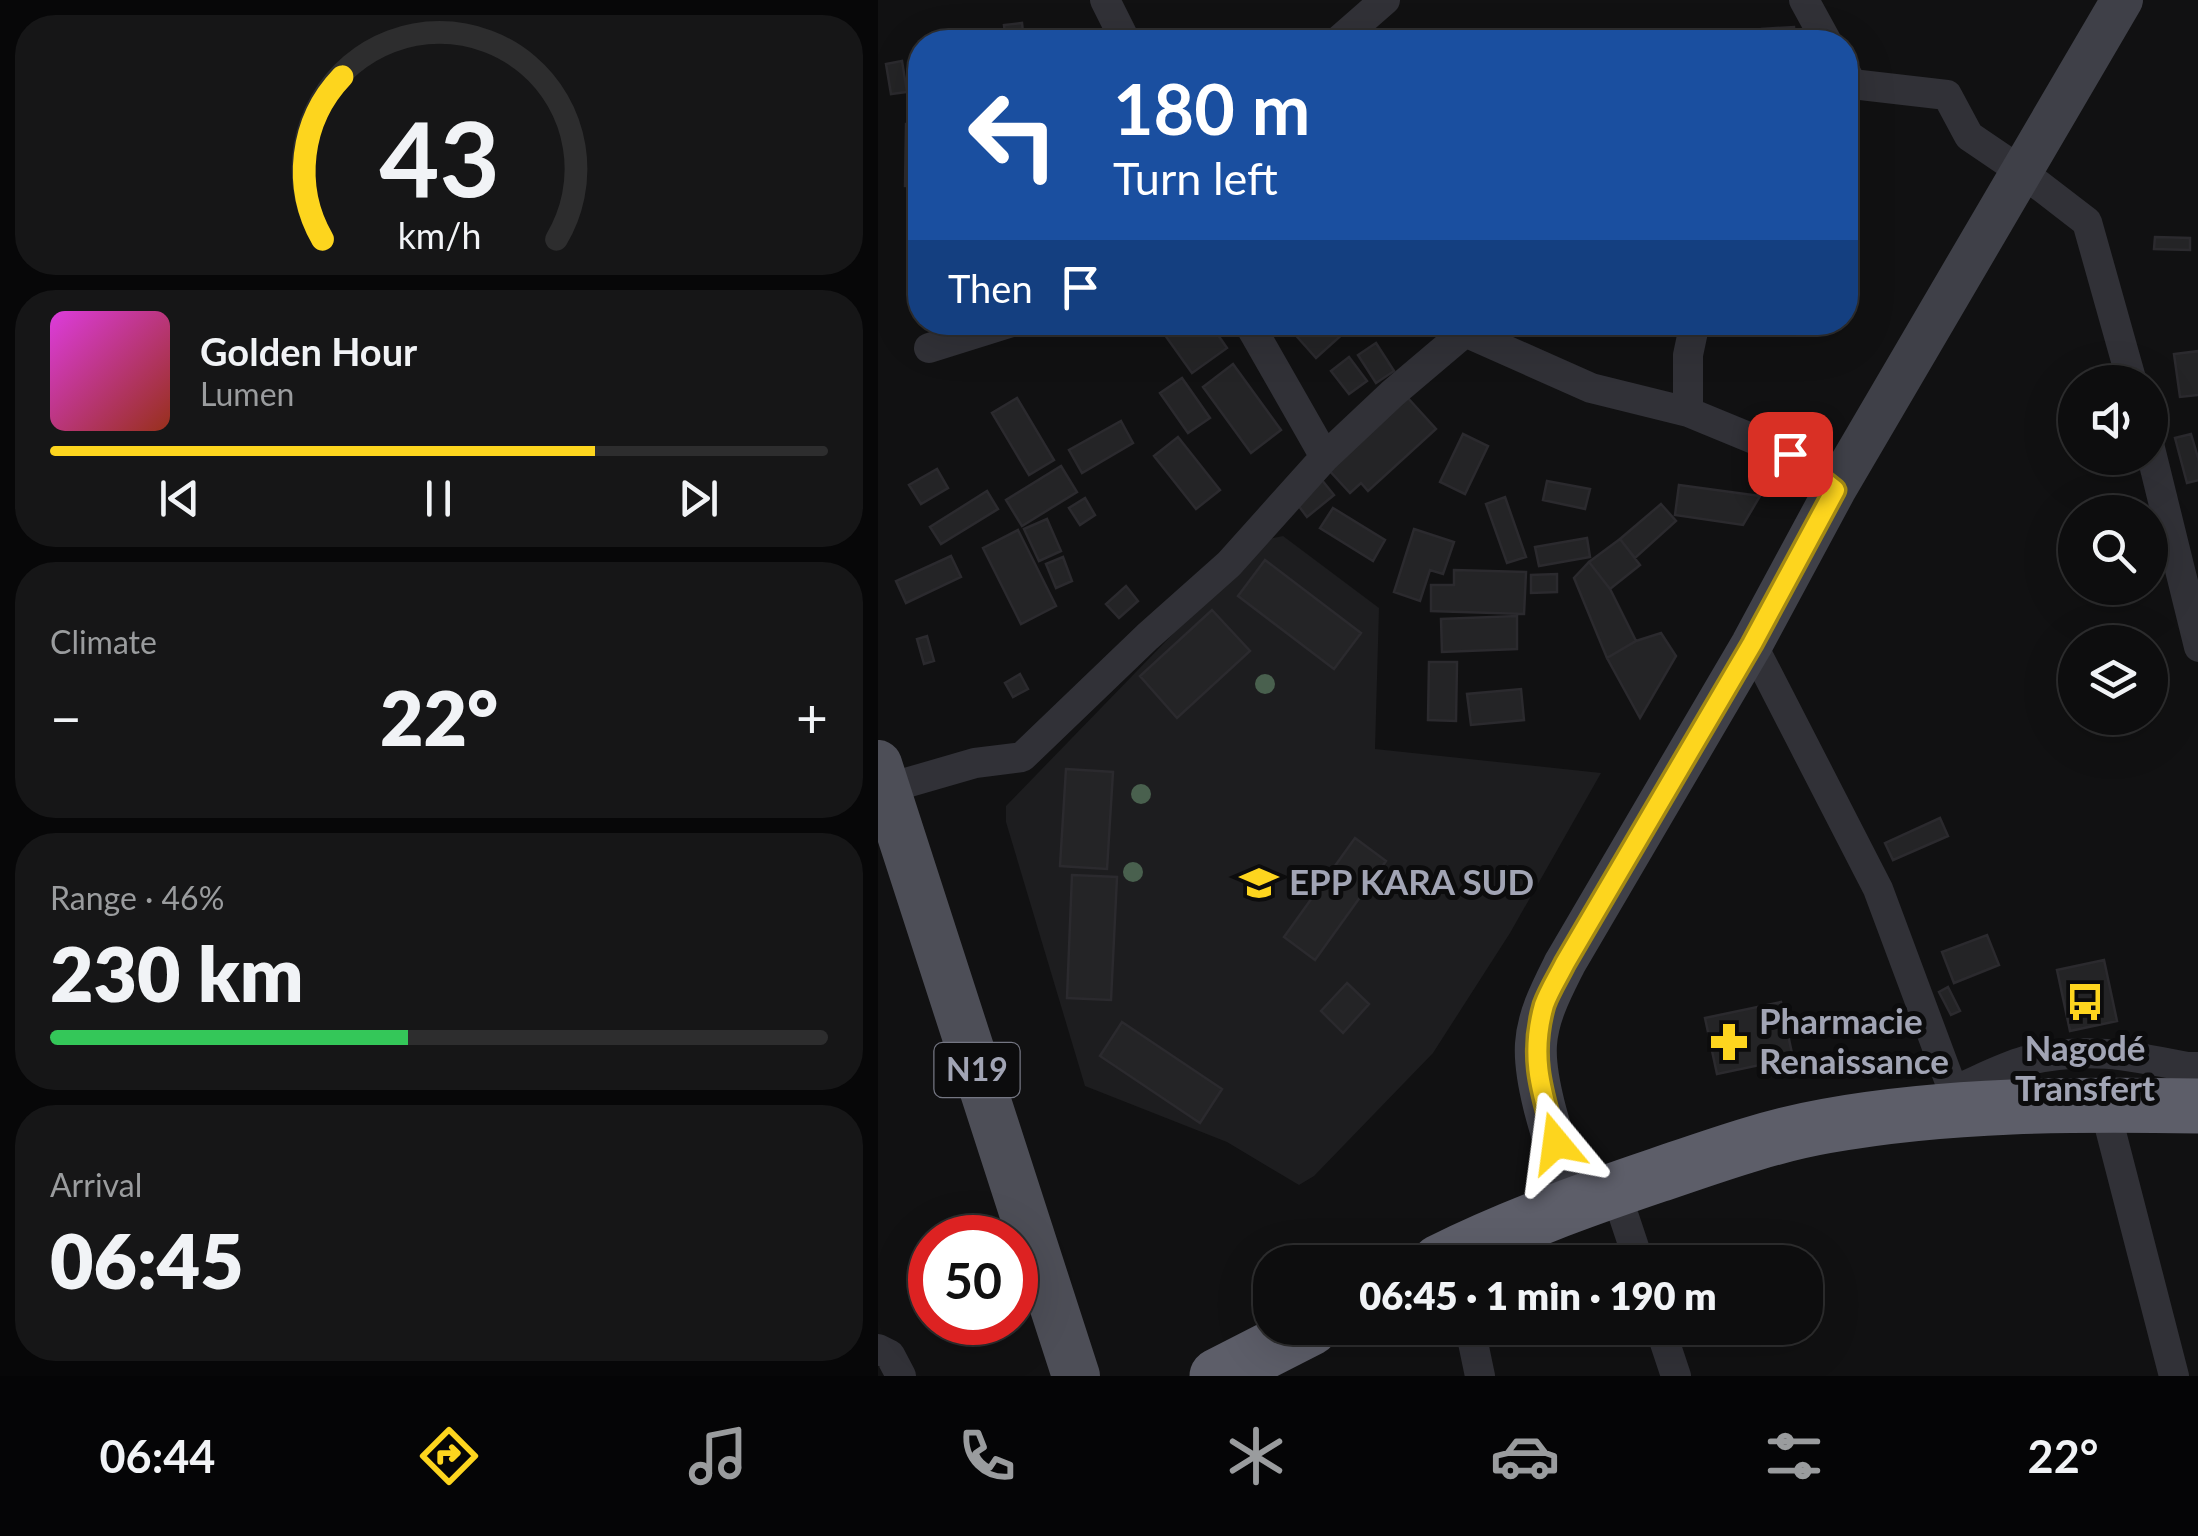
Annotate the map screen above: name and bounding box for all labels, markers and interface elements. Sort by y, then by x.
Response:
text: 180 m [1113,66,1310,150]
icon: left [948,70,1078,200]
text: 43 [379,94,499,219]
text: Turn left [1113,151,1278,205]
text: km/h [397,214,481,257]
icon: arrive [1053,260,1108,315]
text: Then [948,265,1033,311]
text: Golden Hour [200,328,417,374]
map controls [2058,365,2168,735]
button: sound [2058,365,2168,475]
text: Lumen [200,374,294,413]
pin [1748,412,1833,497]
icon: arrive [1763,427,1818,482]
icon: previous [152,471,207,526]
icon: pause [411,471,466,526]
icon: next [671,471,726,526]
button: search [2058,495,2168,605]
text: Climate [50,622,157,661]
button: layers [2058,625,2168,735]
text: 22° [380,672,498,762]
text: − [50,684,82,750]
text: + [796,684,828,750]
place label: EPP KARA SUD [1289,860,1534,902]
school or university icon: EPP KARA SUD [1238,862,1280,904]
text: Range · 46% [50,878,224,917]
text: 230 km [50,928,304,1018]
bus stop icon: Nagodé Transfert [2064,981,2106,1023]
place label: Pharmacie Renaissance [1759,999,1949,1081]
pharmacy icon: Pharmacie Renaissance [1708,1021,1750,1063]
place label: Nagodé Transfert [2015,1026,2155,1108]
road number: N19 [934,1043,1020,1097]
position arrow [1504,1091,1608,1195]
text: Arrival [50,1165,142,1204]
text: 06:45 [50,1215,244,1305]
speed limit sign: 50 [908,1215,1038,1345]
text: 06:45 · 1 min · 190 m [1359,1272,1717,1318]
icon: directions [414,1421,484,1491]
icon: music [683,1421,753,1491]
icon: phone [952,1421,1022,1491]
icon: climate [1221,1421,1291,1491]
icon: car [1490,1421,1560,1491]
icon: filters [1759,1421,1829,1491]
text: 06:44 [99,1429,215,1483]
text: 22° [2028,1429,2098,1483]

